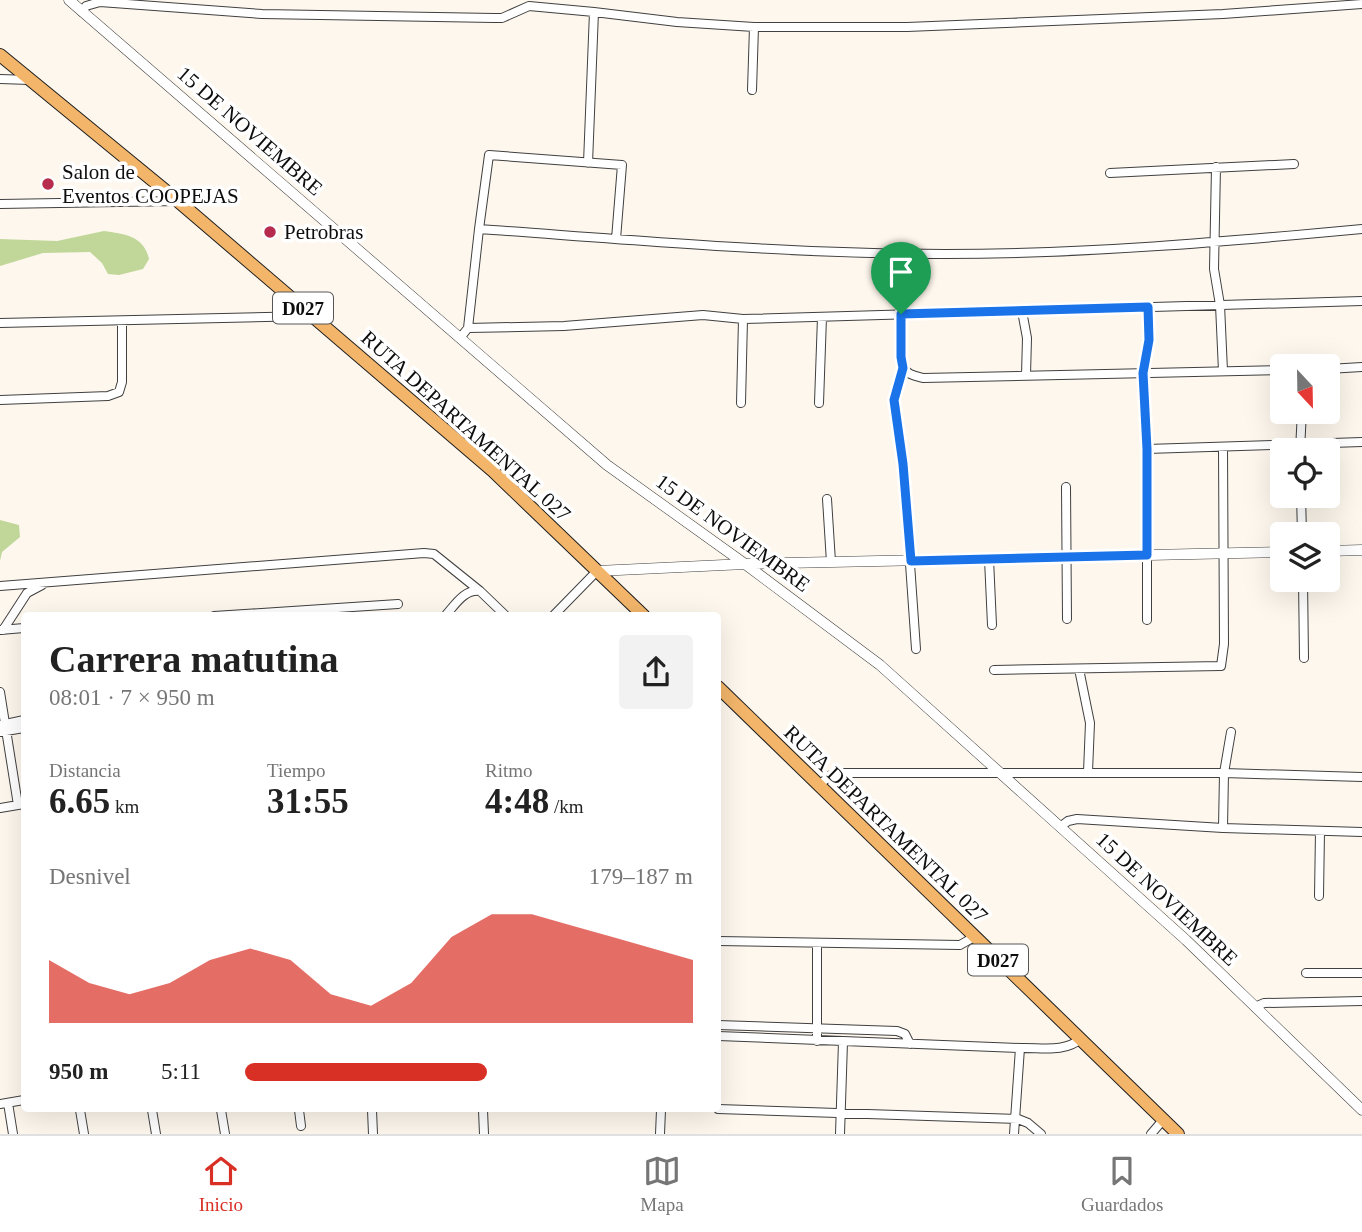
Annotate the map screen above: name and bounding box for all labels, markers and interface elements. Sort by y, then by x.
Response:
street label: 15 DE NOVIEMBRE [173,61,327,201]
place label: Salon de Eventos COOPEJAS [62,160,239,208]
marker: Salon de Eventos COOPEJAS [40,176,56,192]
place label: Petrobras [284,220,363,244]
marker: Petrobras [262,224,278,240]
pin [871,242,931,314]
icon: arrive [882,253,920,291]
road number: D027 [273,292,333,324]
street label: RUTA DEPARTAMENTAL 027 [356,326,576,526]
north arrow [1270,354,1340,424]
map controls [1270,354,1340,592]
button: locate [1270,438,1340,508]
street label: 15 DE NOVIEMBRE [651,469,815,597]
button: layers [1270,522,1340,592]
button: share [619,635,693,709]
text: Carrera matutina [49,638,339,680]
text: 08:01 · 7 × 950 m [49,685,215,710]
street label: RUTA DEPARTAMENTAL 027 [779,720,993,928]
text: Distancia [49,760,121,781]
text: Tiempo [267,760,325,781]
text: Ritmo [485,760,533,781]
text: 6.65 [49,782,110,821]
text: 31:55 [267,782,349,821]
text: 4:48 [485,782,549,821]
text: km [110,796,139,817]
text: /km [549,796,583,817]
street label: 15 DE NOVIEMBRE [1091,827,1243,971]
text: Desnivel [49,864,131,889]
text: 179–187 m [589,864,693,889]
road number: D027 [968,944,1028,976]
text: 950 m [49,1059,108,1084]
text: 5:11 [161,1059,201,1084]
tab: Inicio [199,1152,243,1216]
tab: Mapa [640,1152,684,1216]
tab: Guardados [1081,1152,1163,1216]

